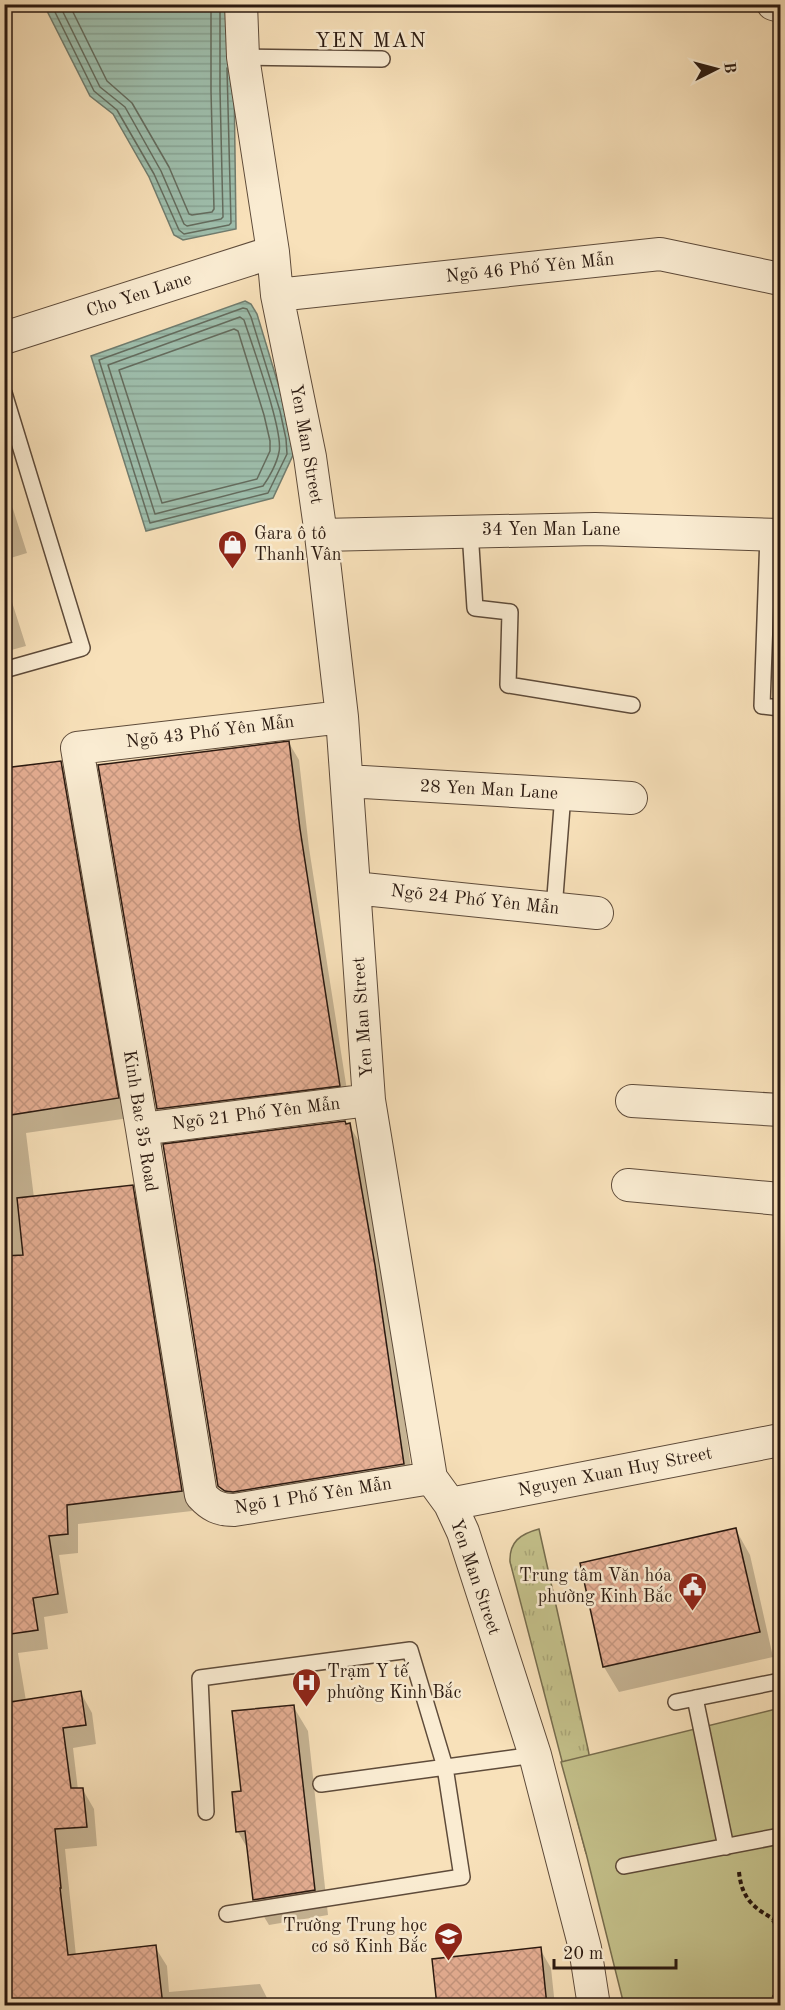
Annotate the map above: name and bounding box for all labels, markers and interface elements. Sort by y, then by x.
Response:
district label: YEN MAN [315,31,427,52]
north arrow [686,39,746,99]
text: B [720,61,737,74]
street label: Ngõ 46 Phố Yên Mẫn [445,248,615,286]
street label: Cho Yen Lane [84,270,194,320]
street label: Yen Man Street [287,383,325,505]
street label: 34 Yen Man Lane [482,521,620,539]
place label: Gara ô tô Thanh Vân [254,525,342,564]
shop icon: Gara ô tô Thanh Vân [217,528,249,570]
street label: Ngõ 43 Phố Yên Mẫn [125,711,295,751]
street label: 28 Yen Man Lane [419,777,559,803]
street label: Ngõ 24 Phố Yên Mẫn [390,880,561,918]
street label: Yen Man Street [350,956,376,1078]
street label: Kinh Bac 35 Road [120,1049,160,1193]
street label: Ngõ 21 Phố Yên Mẫn [171,1093,341,1133]
street label: Nguyen Xuan Huy Street [516,1444,714,1500]
street label: Ngõ 1 Phố Yên Mẫn [233,1473,393,1517]
street label: Yen Man Street [447,1517,503,1637]
place label: Trung tâm Văn hóa phường Kinh Bắc [519,1567,672,1606]
public building icon: Trung tâm Văn hóa phường Kinh Bắc [677,1570,709,1612]
place label: Trạm Y tế phường Kinh Bắc [327,1662,461,1702]
hospital icon: Trạm Y tế phường Kinh Bắc [290,1666,322,1708]
place label: Trường Trung học cơ sở Kinh Bắc [283,1917,427,1956]
school or university icon: Trường Trung học cơ sở Kinh Bắc [432,1920,464,1962]
scale bar [554,1932,676,1970]
text: 20 m [563,1945,603,1963]

